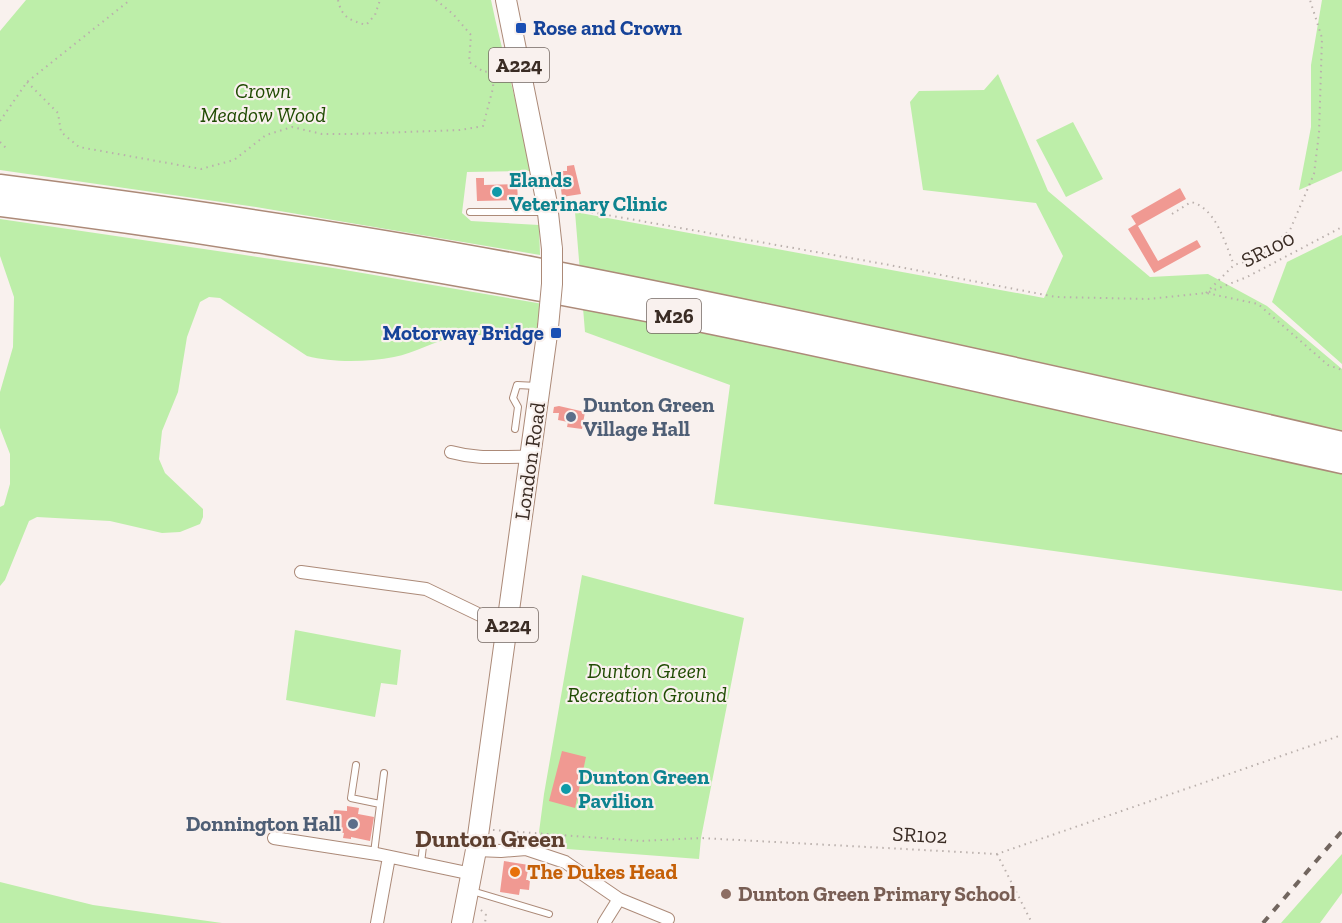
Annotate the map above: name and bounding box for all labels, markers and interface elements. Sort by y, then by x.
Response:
place label: Rose and Crown [533,15,682,40]
marker: Rose and Crown [514,21,528,35]
road number: A224 [489,48,549,82]
park label: Crown Meadow Wood [200,78,326,127]
place label: Elands Veterinary Clinic [509,167,667,216]
marker: Elands Veterinary Clinic [490,185,504,199]
street label: SR100 [1237,225,1299,273]
road number: M26 [647,299,701,333]
place label: Motorway Bridge [383,320,544,345]
marker: Motorway Bridge [549,326,563,340]
place label: Dunton Green Village Hall [583,392,715,441]
street label: London Road [509,400,550,521]
marker: Dunton Green Village Hall [564,410,578,424]
road number: A224 [478,608,538,642]
park label: Dunton Green Recreation Ground [567,658,727,707]
place label: Dunton Green Pavilion [578,764,710,813]
marker: Dunton Green Pavilion [559,782,573,796]
place label: Donnington Hall [186,811,341,836]
marker: Donnington Hall [346,817,360,831]
street label: SR102 [892,821,948,848]
district label: Dunton Green [415,824,565,853]
place label: The Dukes Head [527,859,677,884]
marker: The Dukes Head [508,865,522,879]
place label: Dunton Green Primary School [738,881,1016,906]
marker: Dunton Green Primary School [719,887,733,901]

